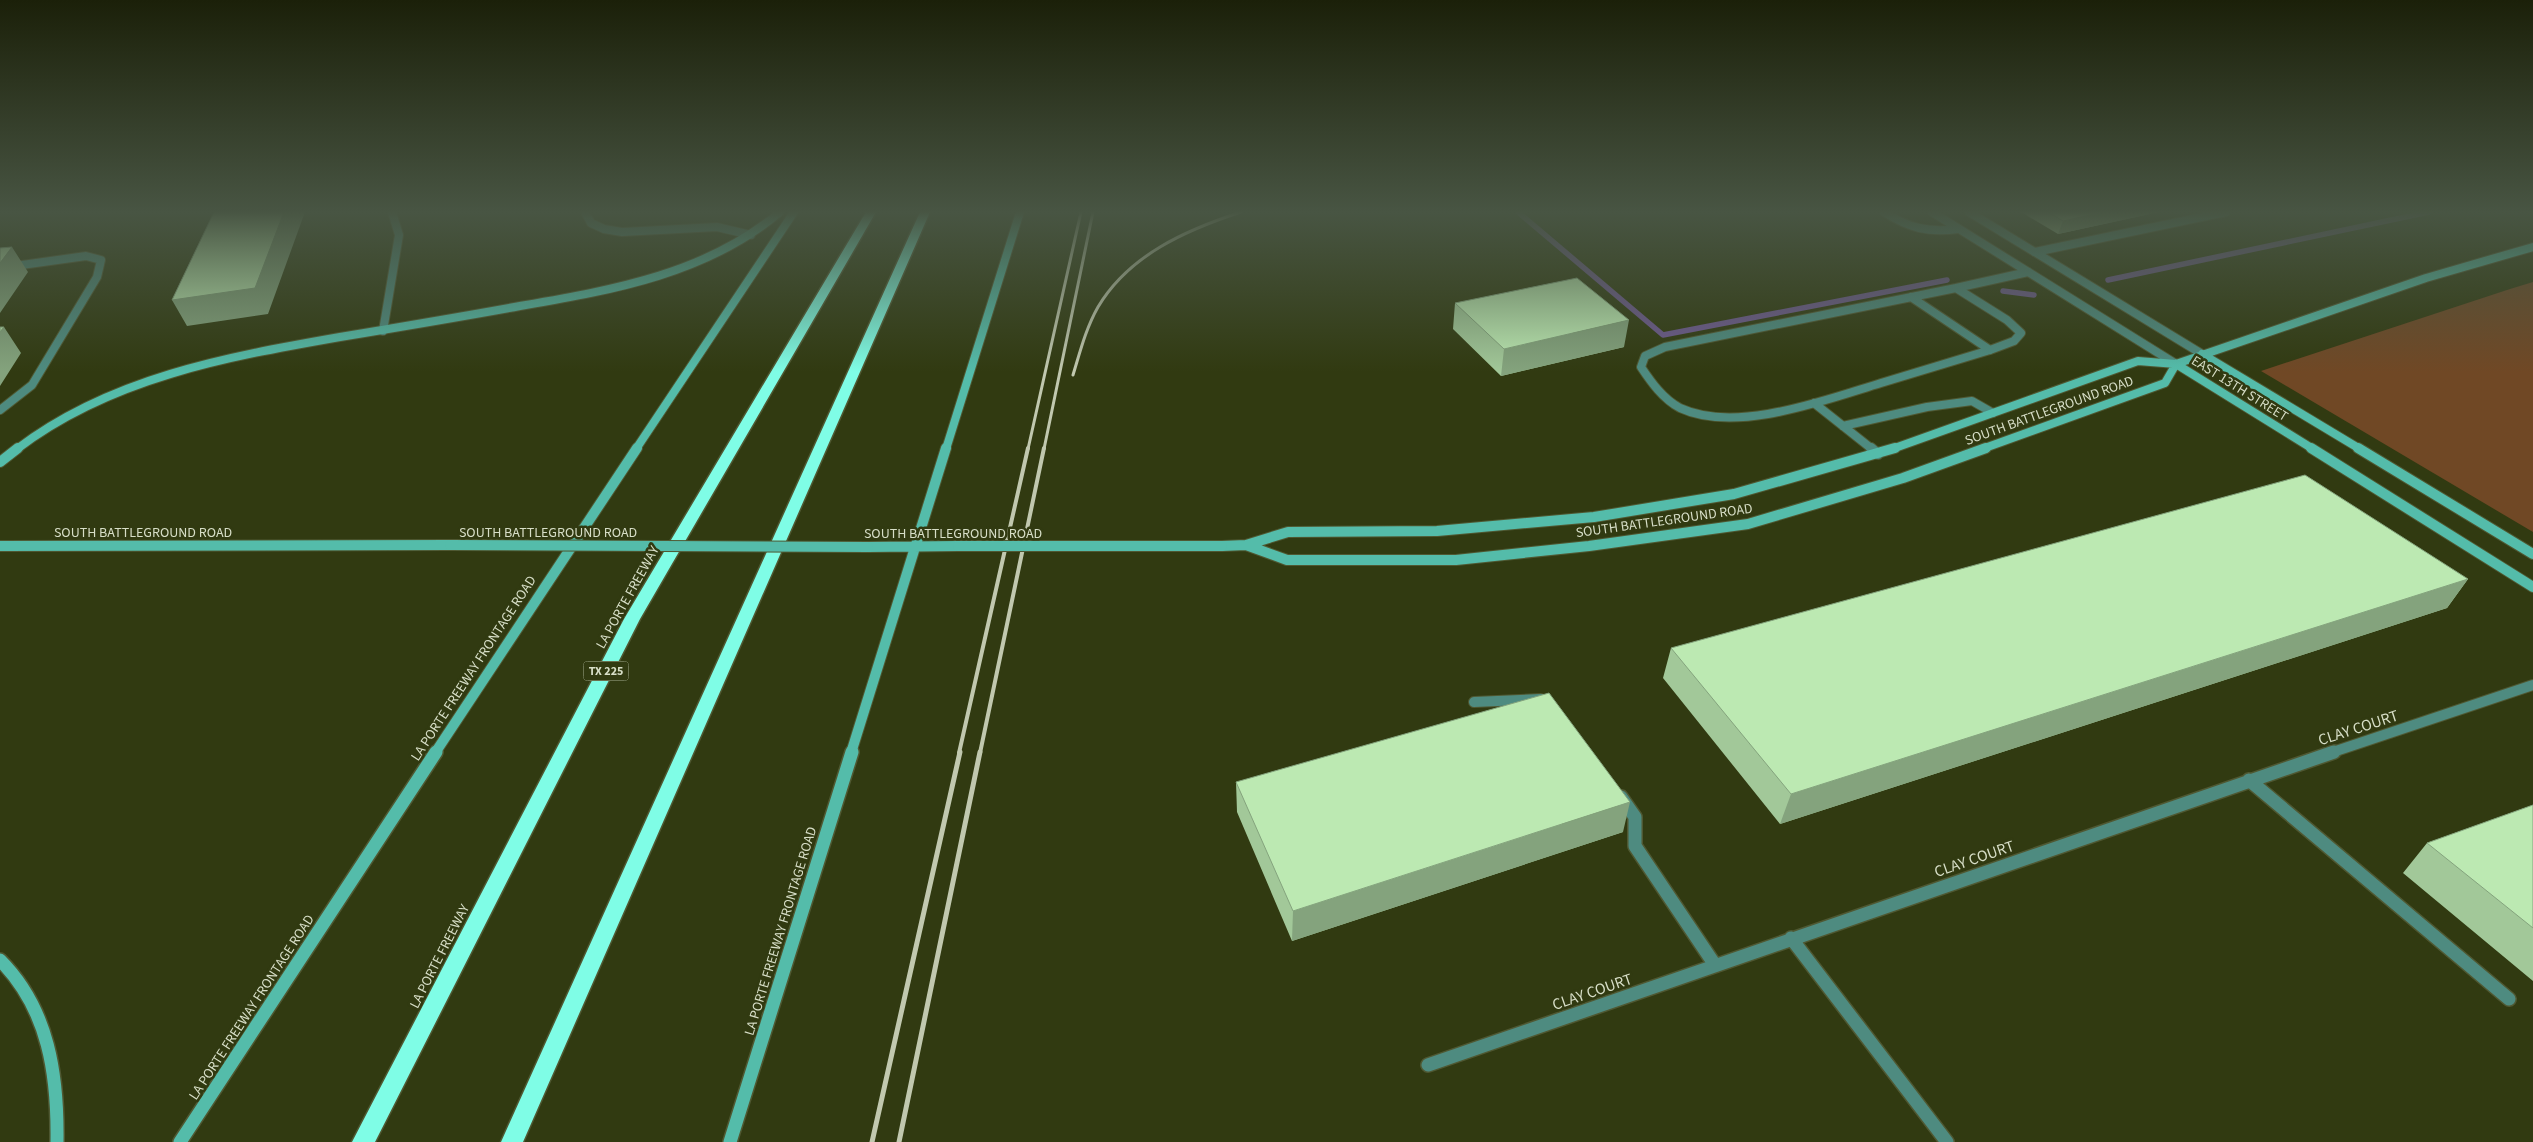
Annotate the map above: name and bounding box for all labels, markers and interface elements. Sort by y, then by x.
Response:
street label: EAST 13TH STREET [2187,351,2292,427]
street label: SOUTH BATTLEGROUND ROAD [1962,371,2137,451]
street label: SOUTH BATTLEGROUND ROAD [1574,499,1754,543]
street label: SOUTH BATTLEGROUND ROAD [54,523,232,543]
street label: SOUTH BATTLEGROUND ROAD [459,523,637,543]
street label: SOUTH BATTLEGROUND ROAD [864,524,1042,544]
street label: LA PORTE FREEWAY [591,542,665,652]
street label: LA PORTE FREEWAY FRONTAGE ROAD [406,572,541,765]
road number: TX 225 [584,661,628,680]
street label: CLAY COURT [2315,704,2402,751]
street label: LA PORTE FREEWAY FRONTAGE ROAD [740,824,822,1038]
street label: CLAY COURT [1931,835,2018,883]
street label: LA PORTE FREEWAY [405,901,475,1012]
street label: LA PORTE FREEWAY FRONTAGE ROAD [184,911,319,1104]
street label: CLAY COURT [1549,968,1636,1016]

